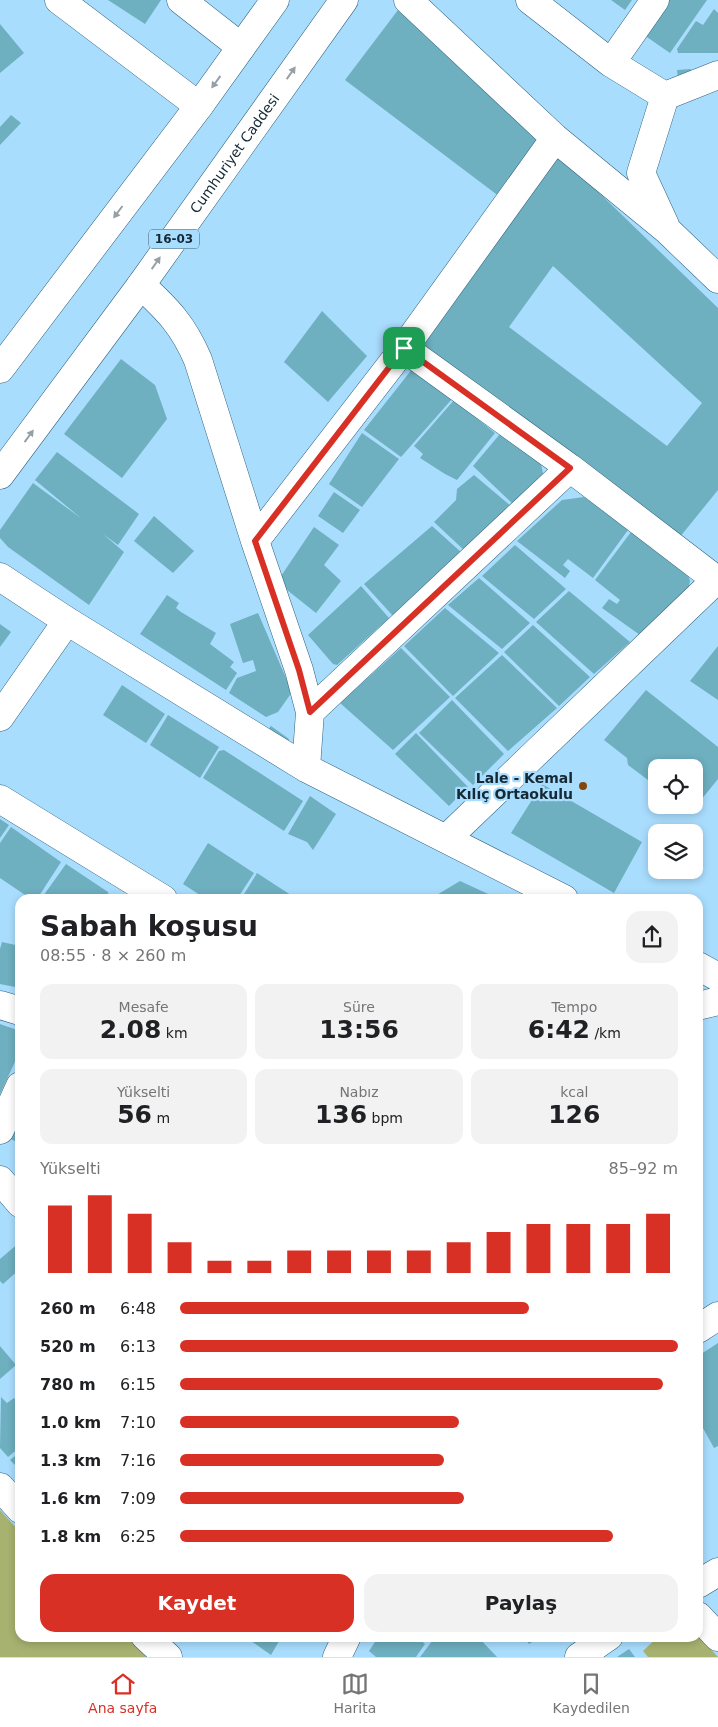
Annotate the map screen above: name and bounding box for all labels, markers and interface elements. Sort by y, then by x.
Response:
one-way arrow [286,66,296,80]
one-way arrow [211,75,221,89]
street label: Cumhuriyet Caddesi [187,91,283,216]
one-way arrow [113,205,124,218]
road number: 16-03 [149,230,199,248]
one-way arrow [151,257,162,270]
pin [383,327,425,369]
icon: arrive [390,334,418,362]
one-way arrow [24,429,34,443]
map controls [648,759,703,879]
button: locate [648,759,703,814]
place label: Lale - Kemal Kılıç Ortaokulu [456,770,573,802]
marker: Lale - Kemal Kılıç Ortaokulu [577,780,589,792]
button: layers [648,824,703,879]
text: Sabah koşusu [40,910,258,943]
button: share [626,911,678,963]
text: 08:55 · 8 × 260 m [40,946,186,965]
text: Mesafe [119,999,169,1015]
text: Süre [343,999,375,1015]
text: Tempo [551,999,597,1015]
text: 2.08 [100,1015,161,1044]
text: 13:56 [319,1015,399,1044]
text: 6:42 [528,1015,590,1044]
text: km [161,1025,188,1041]
text: /km [590,1025,621,1041]
text: Yükselti [117,1084,170,1100]
text: Nabız [339,1084,379,1100]
text: kcal [560,1084,588,1100]
text: 56 [117,1100,152,1129]
text: 136 [315,1100,367,1129]
text: 126 [548,1100,600,1129]
text: m [152,1110,170,1126]
text: bpm [367,1110,403,1126]
text: Yükselti [40,1159,101,1178]
text: 85–92 m [609,1159,678,1178]
text: 260 m [40,1299,96,1318]
text: 6:48 [120,1299,156,1318]
text: 520 m [40,1337,96,1356]
text: 6:13 [120,1337,156,1356]
text: 780 m [40,1375,96,1394]
text: 6:15 [120,1375,156,1394]
text: 1.0 km [40,1413,101,1432]
text: 7:10 [120,1413,156,1432]
text: 1.3 km [40,1451,101,1470]
text: 7:16 [120,1451,156,1470]
text: 1.6 km [40,1489,101,1508]
text: 7:09 [120,1489,156,1508]
text: 1.8 km [40,1527,101,1546]
text: 6:25 [120,1527,156,1546]
button: Kaydet [40,1574,354,1632]
button: Paylaş [364,1574,678,1632]
tab: Ana sayfa [88,1670,157,1716]
tab: Harita [333,1670,376,1716]
tab: Kaydedilen [552,1670,630,1716]

